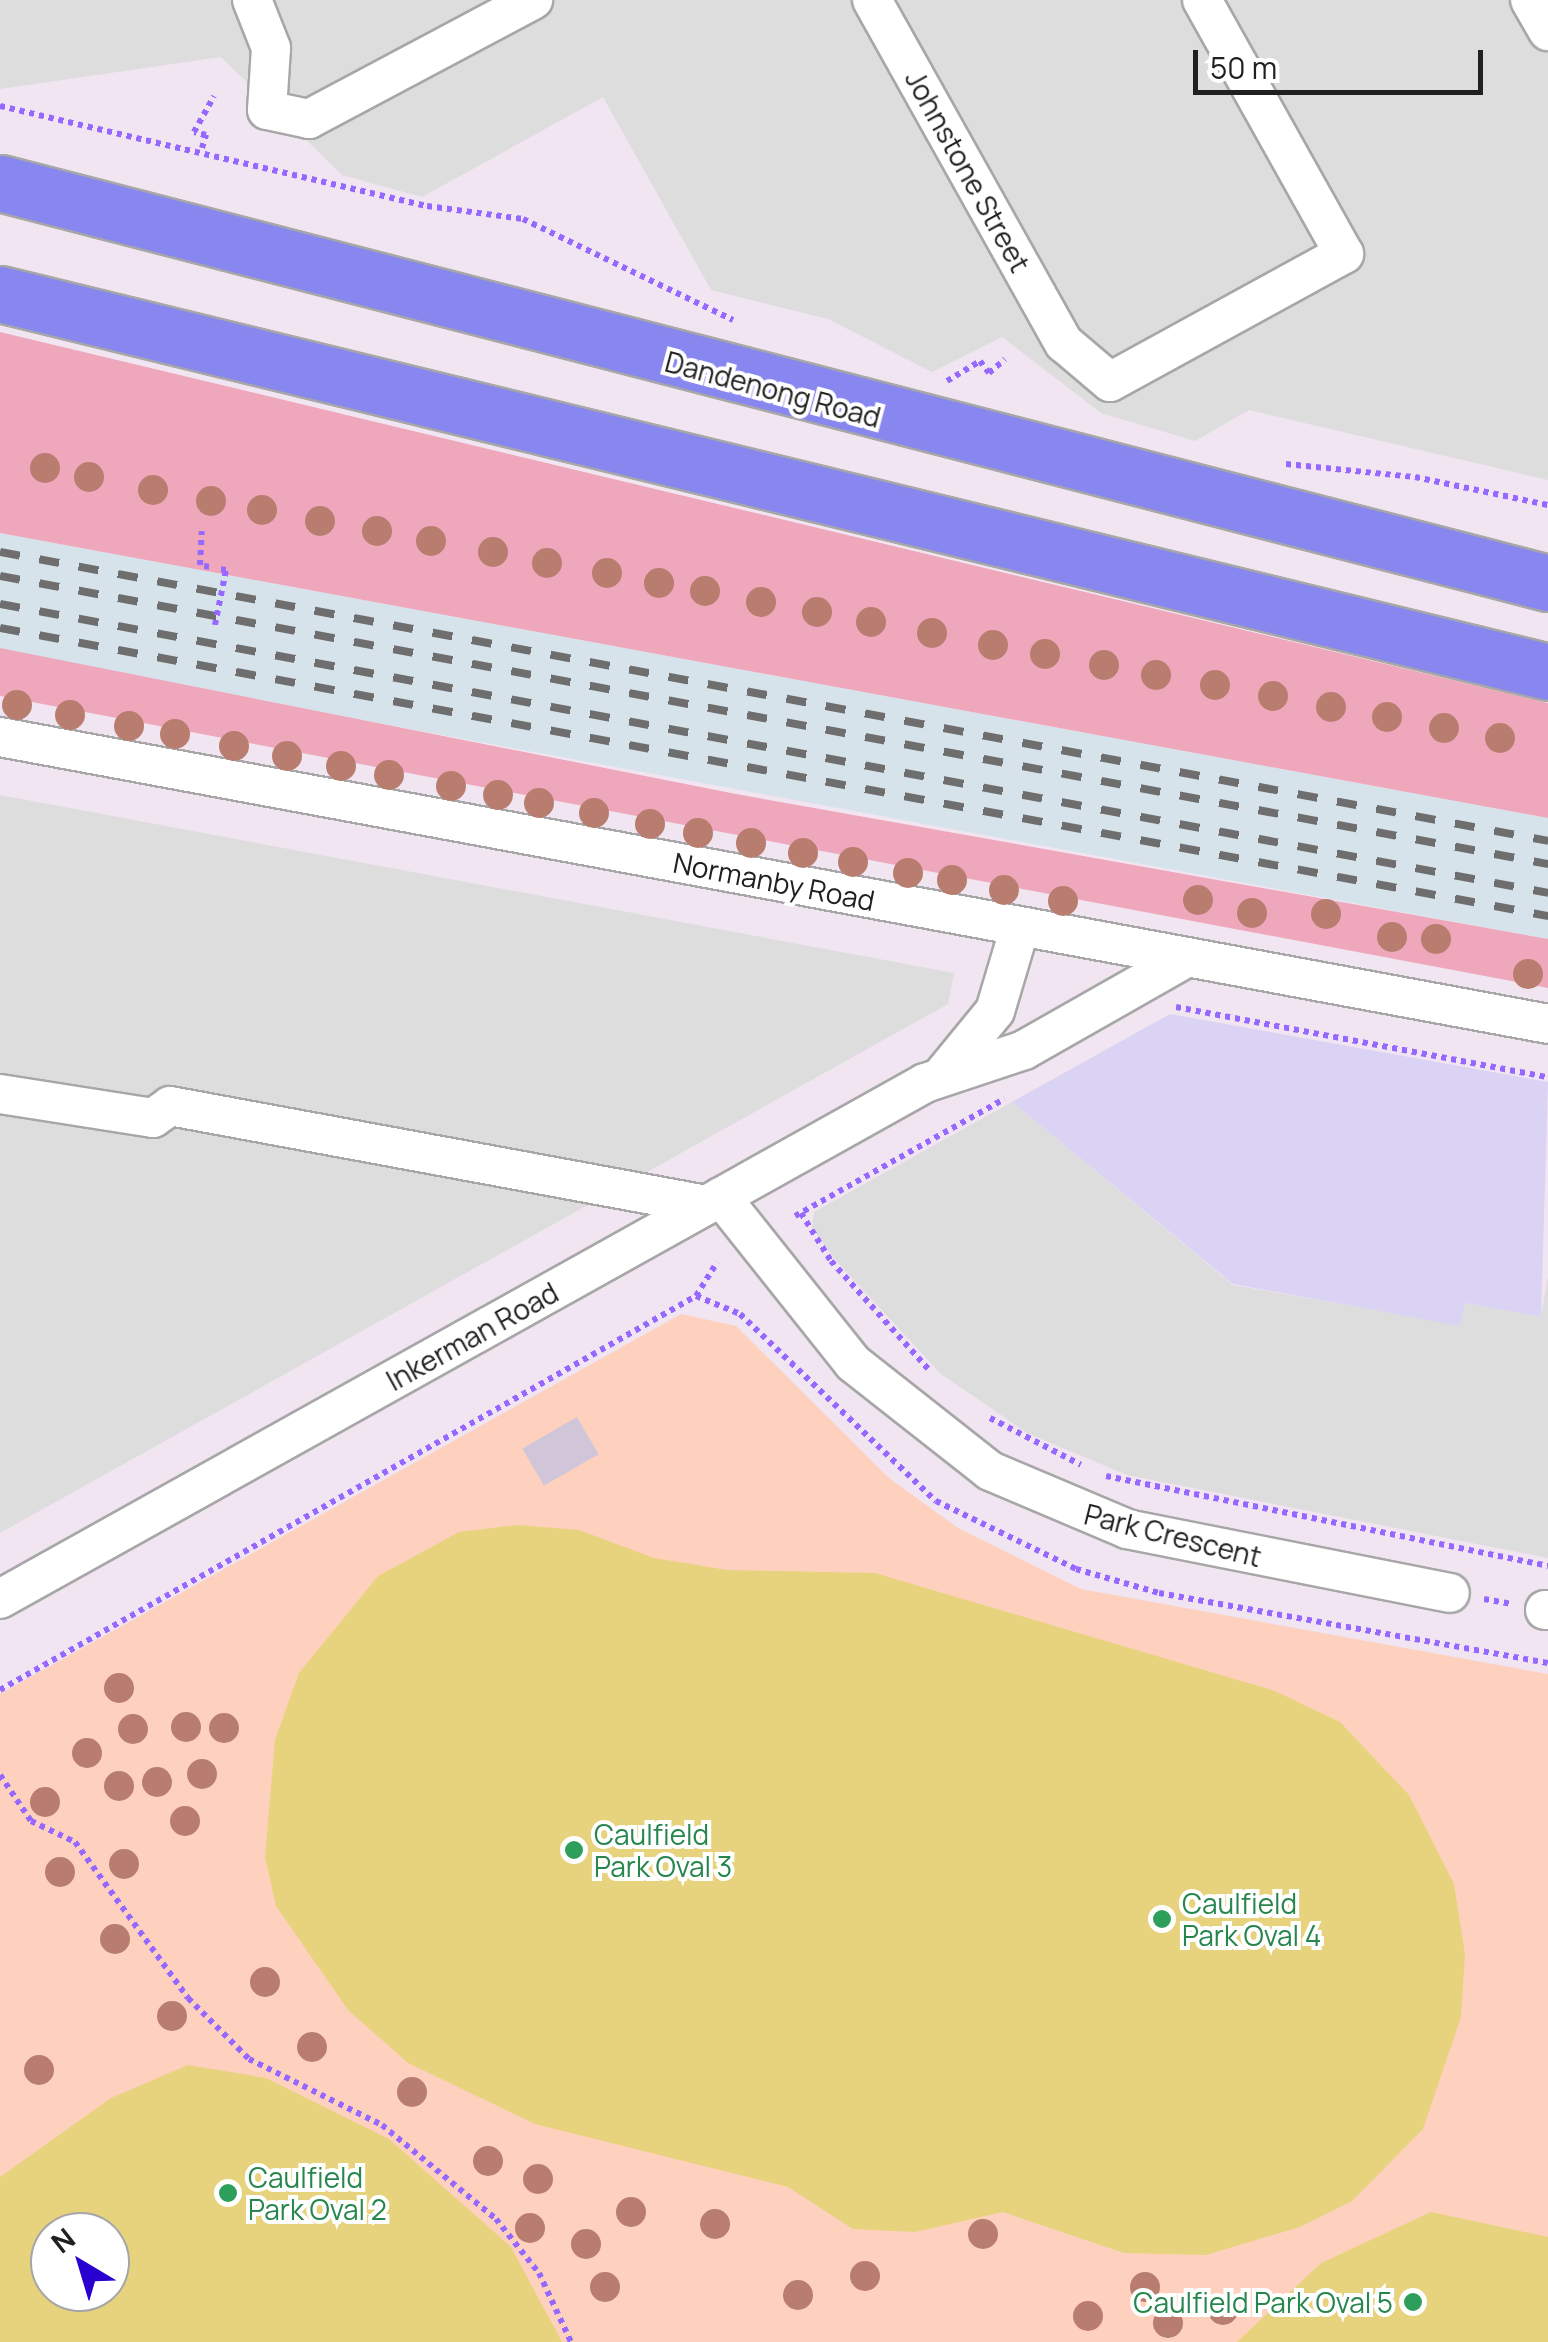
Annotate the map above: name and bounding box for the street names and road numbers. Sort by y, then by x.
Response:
street label: Johnstone Street [899,64,1037,278]
street label: Dandenong Road [662,344,884,434]
street label: Normanby Road [671,845,877,917]
street label: Inkerman Road [380,1275,564,1397]
street label: Park Crescent [1081,1497,1265,1573]

